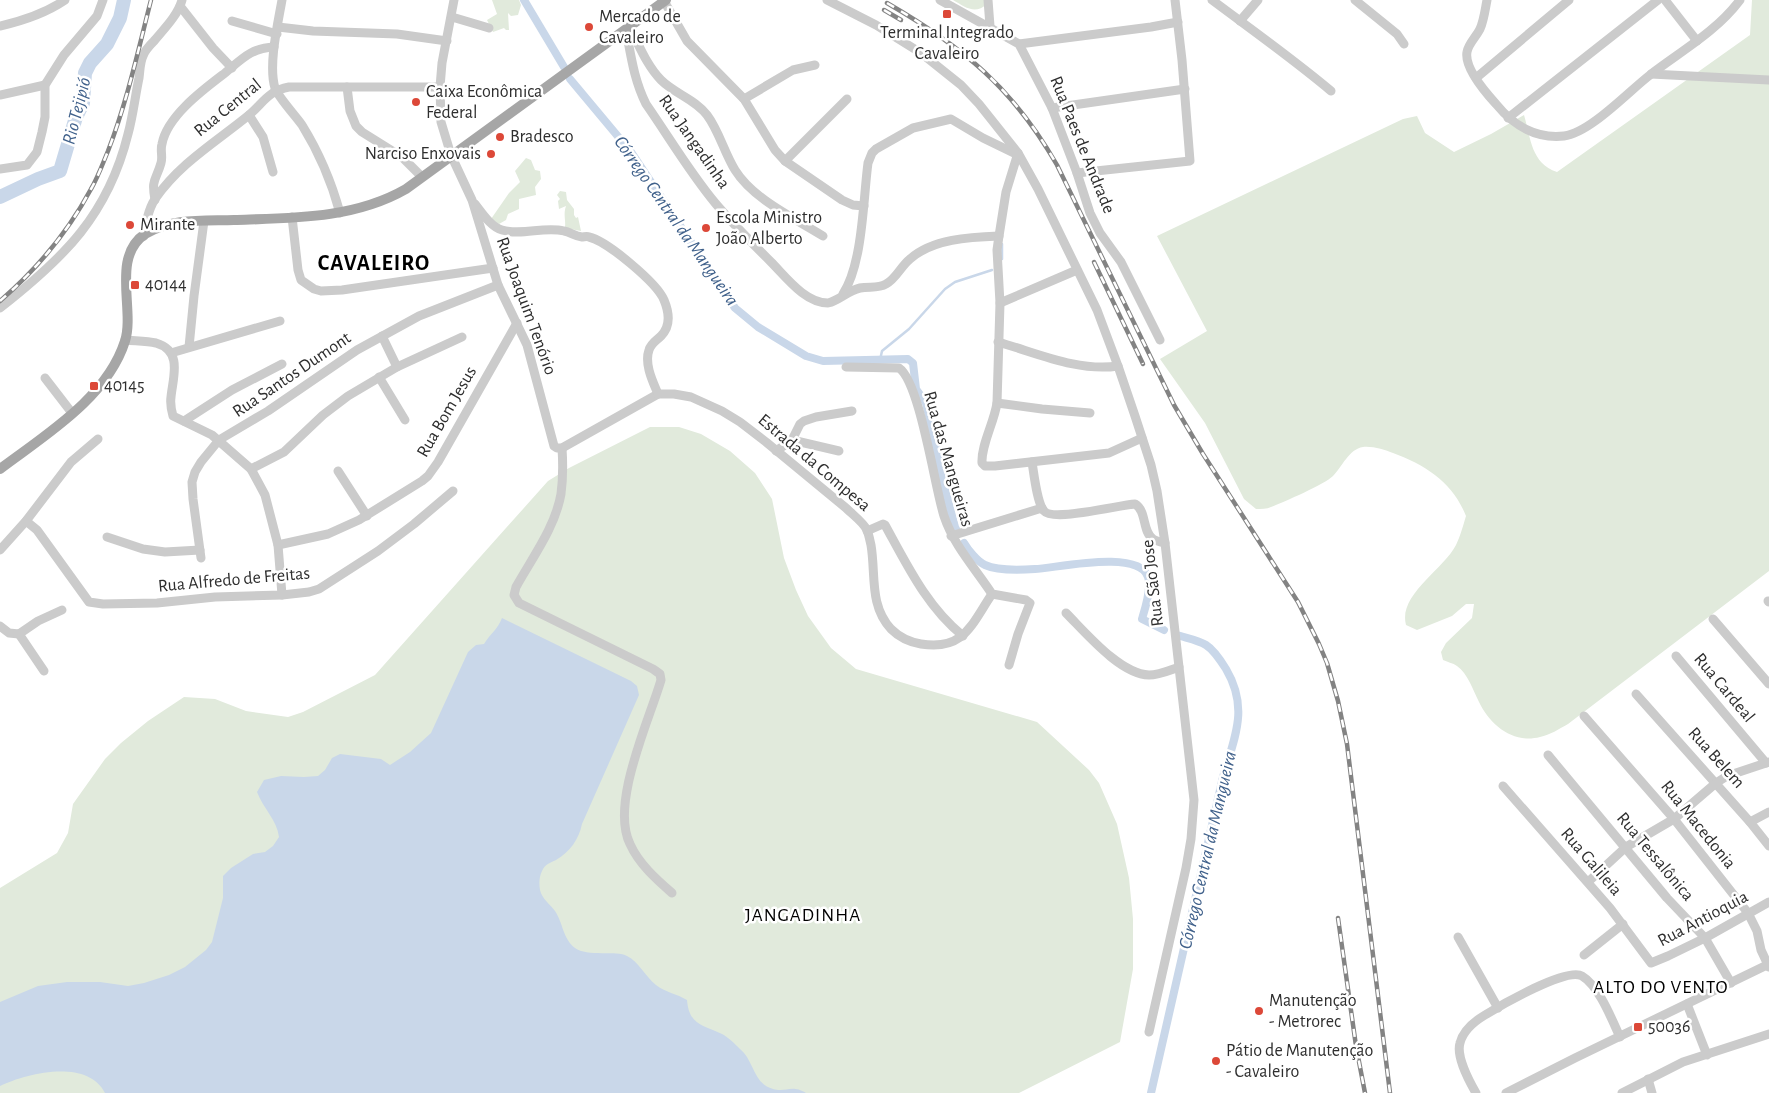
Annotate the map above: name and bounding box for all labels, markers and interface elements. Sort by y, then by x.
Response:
place label: Mercado de Cavaleiro [599,8,681,47]
marker: Terminal Integrado Cavaleiro [941,8,953,20]
marker: Mercado de Cavaleiro [583,21,595,33]
place label: Terminal Integrado Cavaleiro [880,24,1014,63]
street label: Rua Paes de Andrade [1046,74,1118,216]
water label: Rio Tejipió [60,75,95,147]
street label: Rua Central [191,76,265,140]
place label: Caixa Econômica Federal [426,83,542,122]
street label: Rua Jangadinha [655,92,733,192]
marker: Caixa Econômica Federal [410,96,422,108]
place label: Bradesco [510,128,574,146]
marker: Bradesco [494,131,506,143]
water label: Córrego Central da Mangueira [610,133,742,309]
place label: Narciso Enxovais [365,145,481,163]
marker: Narciso Enxovais [485,148,497,160]
place label: Escola Ministro João Alberto [716,209,822,248]
place label: Mirante [140,216,195,234]
marker: Mirante [124,219,136,231]
marker: Escola Ministro João Alberto [700,222,712,234]
street label: Rua Joaquim Tenório [493,235,559,378]
district label: CAVALEIRO [318,252,430,274]
place label: 40144 [145,276,187,294]
marker: 40144 [129,279,141,291]
street label: Rua Santos Dumont [230,329,355,421]
street label: Rua Bom Jesus [414,363,480,461]
place label: 40145 [104,377,145,395]
marker: 40145 [88,380,100,392]
street label: Rua das Mangueiras [920,389,976,529]
street label: Estrada da Compesa [754,411,874,515]
street label: Rua São Jose [1139,539,1167,627]
street label: Rua Alfredo de Freitas [157,564,311,596]
street label: Rua Cardeal [1690,650,1758,726]
street label: Rua Belem [1684,724,1748,792]
water label: Córrego Central da Mangueira [1176,749,1240,951]
street label: Rua Macedonia [1657,778,1739,872]
street label: Rua Tessalônica [1613,809,1697,905]
street label: Rua Galileia [1557,825,1625,899]
street label: Rua Antioquia [1655,888,1751,950]
district label: JANGADINHA [745,906,861,925]
district label: ALTO DO VENTO [1593,978,1729,997]
place label: Manutenção - Metrorec [1269,992,1357,1031]
marker: Manutenção - Metrorec [1253,1005,1265,1017]
place label: 50036 [1648,1018,1690,1036]
marker: 50036 [1632,1021,1644,1033]
place label: Pátio de Manutenção - Cavaleiro [1226,1042,1373,1081]
marker: Pátio de Manutenção - Cavaleiro [1210,1055,1222,1067]

